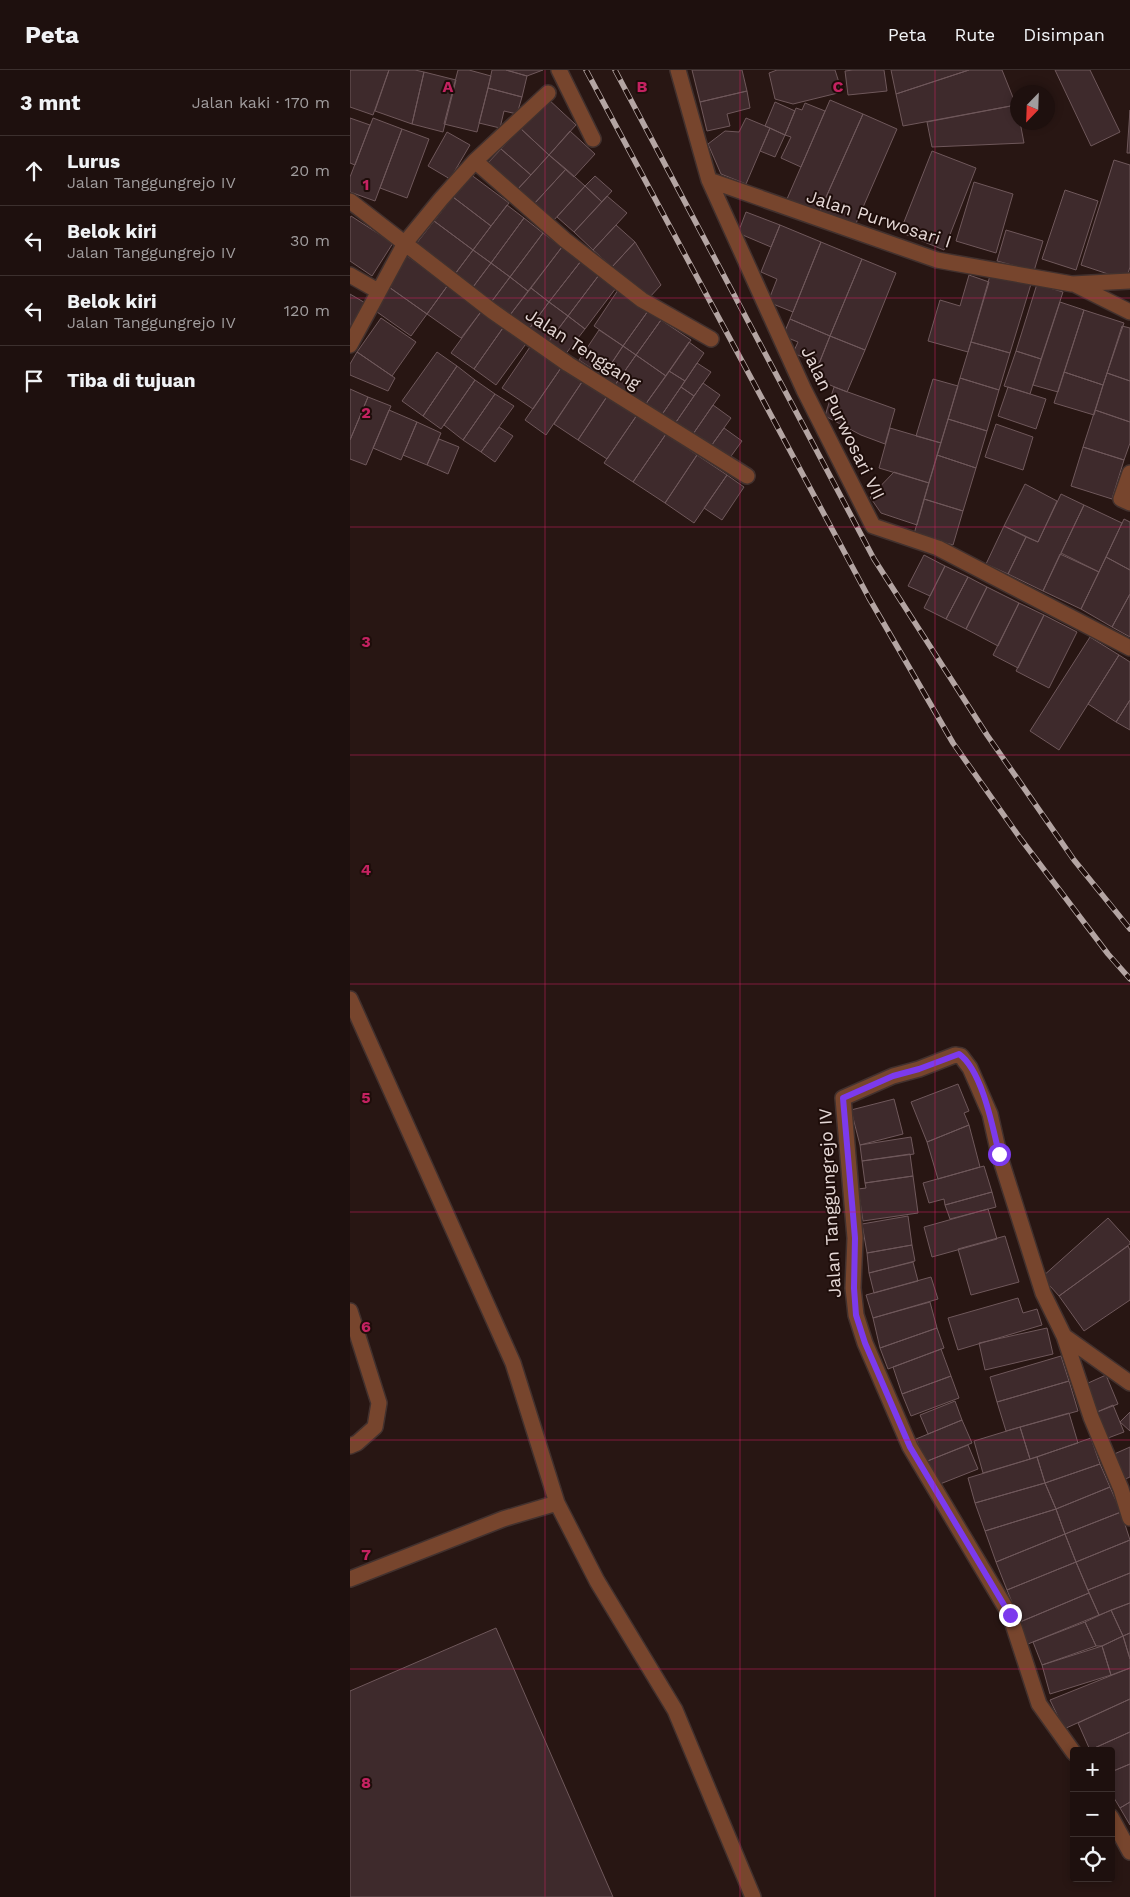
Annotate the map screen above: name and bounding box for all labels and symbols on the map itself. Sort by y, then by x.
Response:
text: A [443,77,454,96]
text: B [637,77,648,96]
text: C [833,77,844,96]
north arrow [1010,85,1055,130]
text: 1 [363,175,369,194]
street label: Jalan Purwosari I [804,185,954,252]
street label: Jalan Tenggang [522,304,645,394]
street label: Jalan Purwosari VII [797,343,890,503]
text: 2 [361,403,371,422]
text: 3 [361,632,371,651]
text: 4 [361,860,371,879]
text: 5 [361,1088,371,1107]
street label: Jalan Tanggungrejo IV [814,1107,845,1298]
route start [988,1143,1011,1166]
text: 6 [361,1317,371,1336]
text: 7 [361,1545,371,1564]
route end [999,1604,1022,1627]
text: 8 [361,1773,371,1792]

